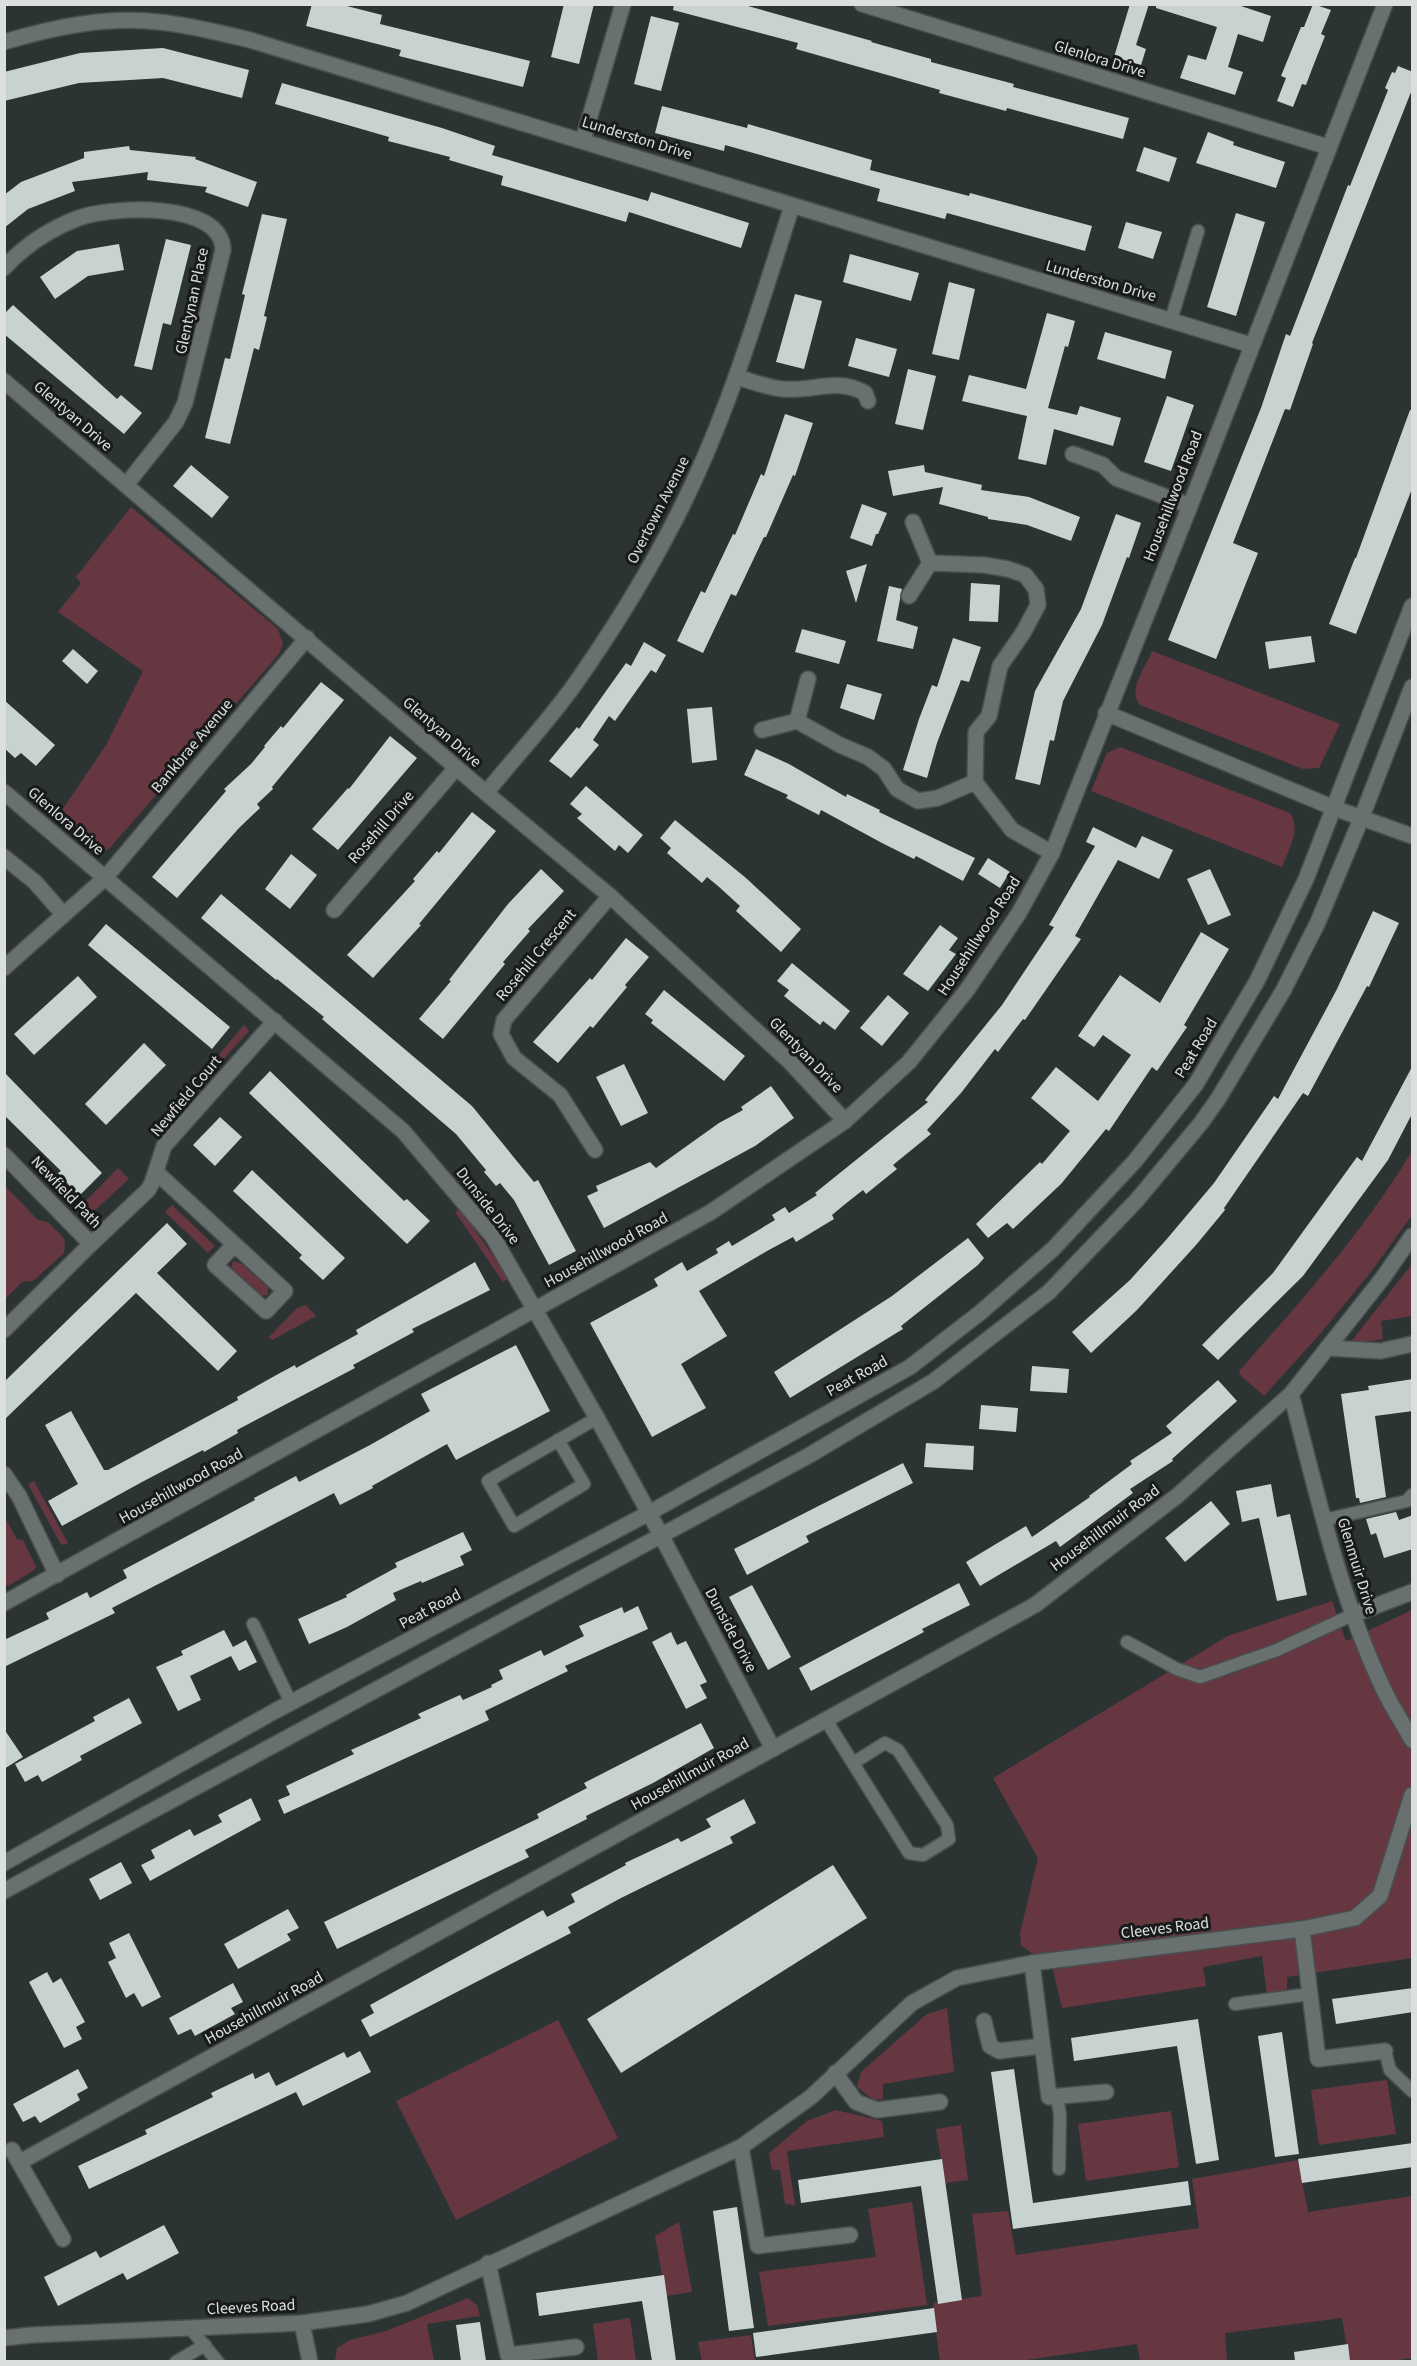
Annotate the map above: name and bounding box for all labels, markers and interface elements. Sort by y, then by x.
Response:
street label: Glenlora Drive [1052,35,1148,83]
street label: Lunderston Drive [579,111,695,165]
street label: Glentynan Place [170,246,214,356]
street label: Lunderston Drive [1043,255,1159,307]
street label: Glentyan Drive [29,376,117,456]
street label: Househillwood Road [1138,427,1208,565]
street label: Overtown Avenue [621,452,695,568]
street label: Glentyan Drive [398,692,486,772]
street label: Bankbrae Avenue [146,694,238,798]
street label: Glenlora Drive [23,782,109,860]
street label: Rosehill Drive [343,785,419,869]
street label: Househillwood Road [932,872,1026,1000]
street label: Rosehill Crescent [491,904,582,1006]
street label: Glentyan Drive [764,1012,848,1098]
street label: Peat Road [1169,1014,1223,1082]
street label: Newfield Court [145,1050,227,1141]
street label: Newfield Path [26,1151,106,1233]
street label: Dunside Drive [451,1163,525,1249]
street label: Househillwood Road [540,1207,672,1293]
street label: Peat Road [822,1350,892,1402]
street label: Househillwood Road [115,1443,247,1529]
street label: Househillmuir Road [1046,1479,1164,1577]
street label: Glenmuir Drive [1332,1515,1382,1617]
street label: Peat Road [395,1584,465,1634]
street label: Dunside Drive [700,1584,762,1676]
street label: Househillmuir Road [627,1732,753,1816]
street label: Cleeves Road [1120,1912,1210,1944]
street label: Househillmuir Road [201,1966,327,2050]
street label: Cleeves Road [206,2294,296,2320]

